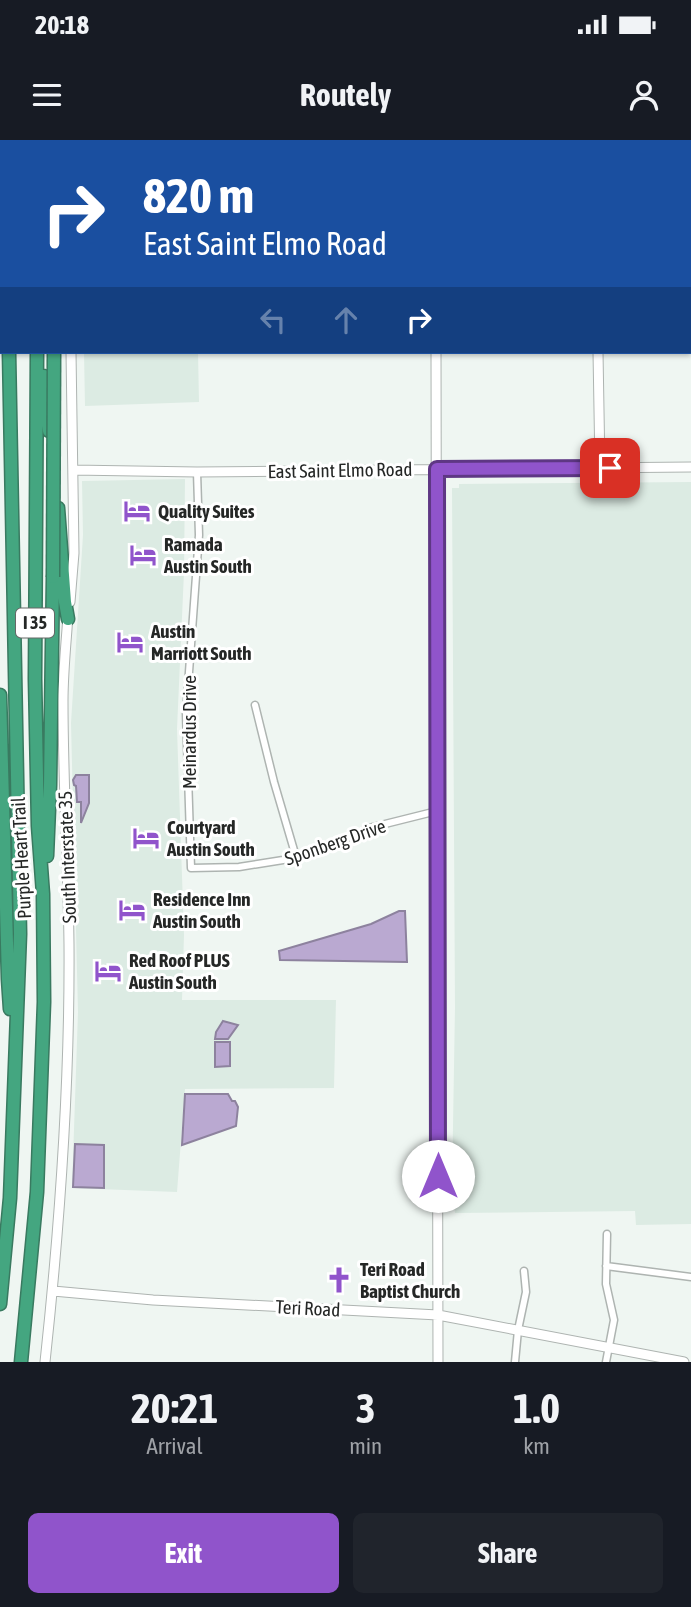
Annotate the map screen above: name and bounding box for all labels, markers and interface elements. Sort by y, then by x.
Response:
text: 20:18 [35,10,89,40]
icon: menu [28,76,66,114]
text: Routely [300,76,391,113]
icon: person [625,76,663,114]
text: 820 m [143,167,254,223]
icon: right [28,168,119,259]
text: East Saint Elmo Road [143,225,387,262]
icon: left [254,301,292,339]
icon: ahead [327,301,365,339]
icon: right [400,301,438,339]
pin [580,438,640,498]
icon: arrive [591,449,629,487]
street label: East Saint Elmo Road [267,458,413,482]
hotel icon: Quality Suites [122,496,152,526]
place label: Quality Suites [158,500,255,522]
place label: Ramada Austin South [163,533,252,577]
hotel icon: Ramada Austin South [128,540,158,570]
road number: I 35 [16,608,54,638]
place label: Austin Marriott South [150,620,251,664]
hotel icon: Austin Marriott South [115,627,145,657]
street label: Meinardus Drive [178,675,200,789]
street label: South Interstate 35 [54,790,80,924]
street label: Purple Heart Trail [7,797,35,919]
street label: Sponberg Drive [282,814,388,870]
place label: Courtyard Austin South [166,816,255,860]
hotel icon: Courtyard Austin South [131,823,161,853]
place label: Residence Inn Austin South [152,888,251,932]
hotel icon: Residence Inn Austin South [117,895,147,925]
place label: Red Roof PLUS Austin South [128,949,230,993]
hotel icon: Red Roof PLUS Austin South [93,956,123,986]
position arrow [401,1139,475,1213]
place label: Teri Road Baptist Church [360,1258,460,1302]
church icon: Teri Road Baptist Church [324,1265,354,1295]
street label: Teri Road [275,1295,341,1321]
text: 20:21 [131,1384,218,1432]
text: 3 [356,1384,376,1432]
text: 1.0 [513,1384,560,1432]
text: Arrival [146,1433,203,1459]
text: min [349,1433,382,1459]
text: km [523,1433,550,1459]
button: Exit [28,1513,339,1593]
button: Share [353,1513,663,1593]

